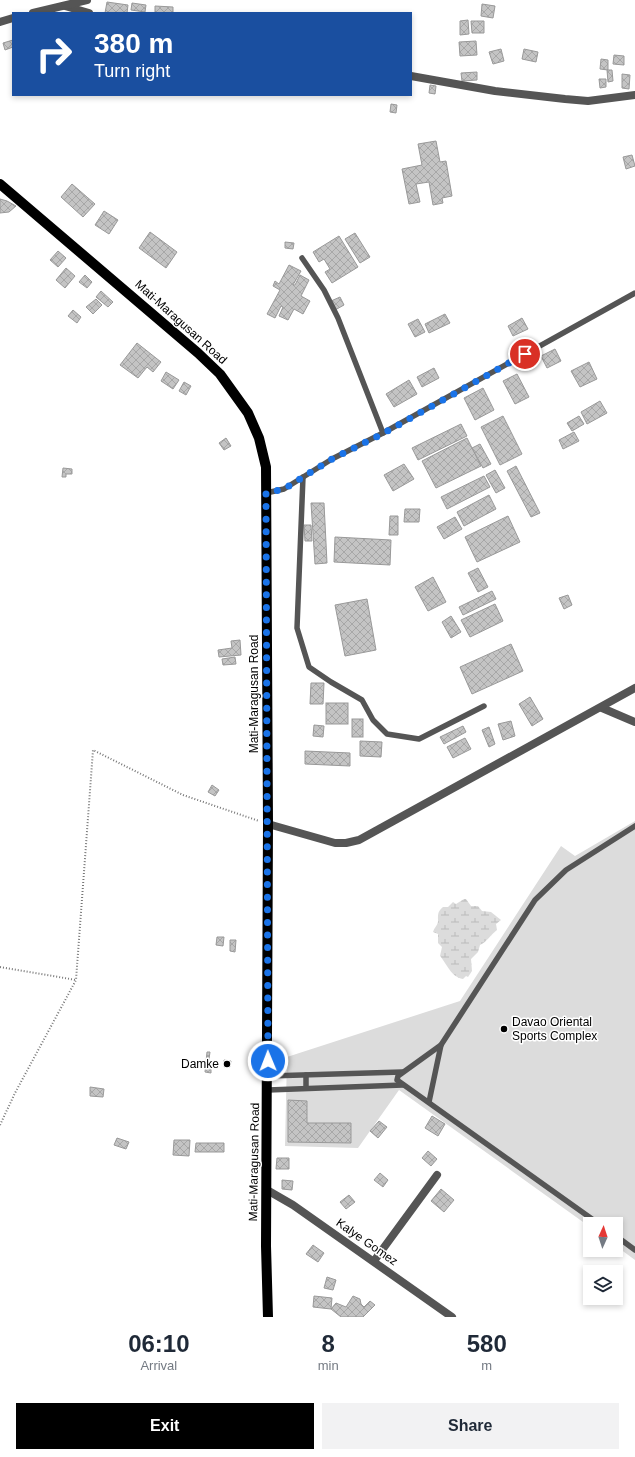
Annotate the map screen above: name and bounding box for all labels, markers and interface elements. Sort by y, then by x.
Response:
icon: right [28,28,80,80]
text: 380 m [94,28,173,59]
text: Turn right [94,61,170,81]
street label: Mati-Maragusan Road [132,277,230,367]
pin [508,337,542,371]
icon: arrive [514,343,536,365]
street label: Mati-Maragusan Road [247,635,261,753]
place label: Davao Oriental Sports Complex [512,1015,597,1043]
marker: Davao Oriental Sports Complex [499,1024,509,1034]
position arrow [247,1040,289,1082]
place label: Damke [181,1057,219,1071]
marker: Damke [222,1059,232,1069]
street label: Mati-Maragusan Road [246,1103,262,1221]
street label: Kalye Gomez [333,1216,401,1268]
north arrow [583,1217,623,1257]
map controls [583,1217,623,1305]
button: layers [583,1265,623,1305]
text: 06:10 [128,1330,190,1357]
text: 8 [321,1330,335,1357]
text: 580 [467,1330,507,1357]
text: Arrival [140,1358,177,1373]
text: min [318,1358,339,1373]
text: m [481,1358,492,1373]
button: Exit [16,1403,314,1449]
button: Share [322,1403,619,1449]

